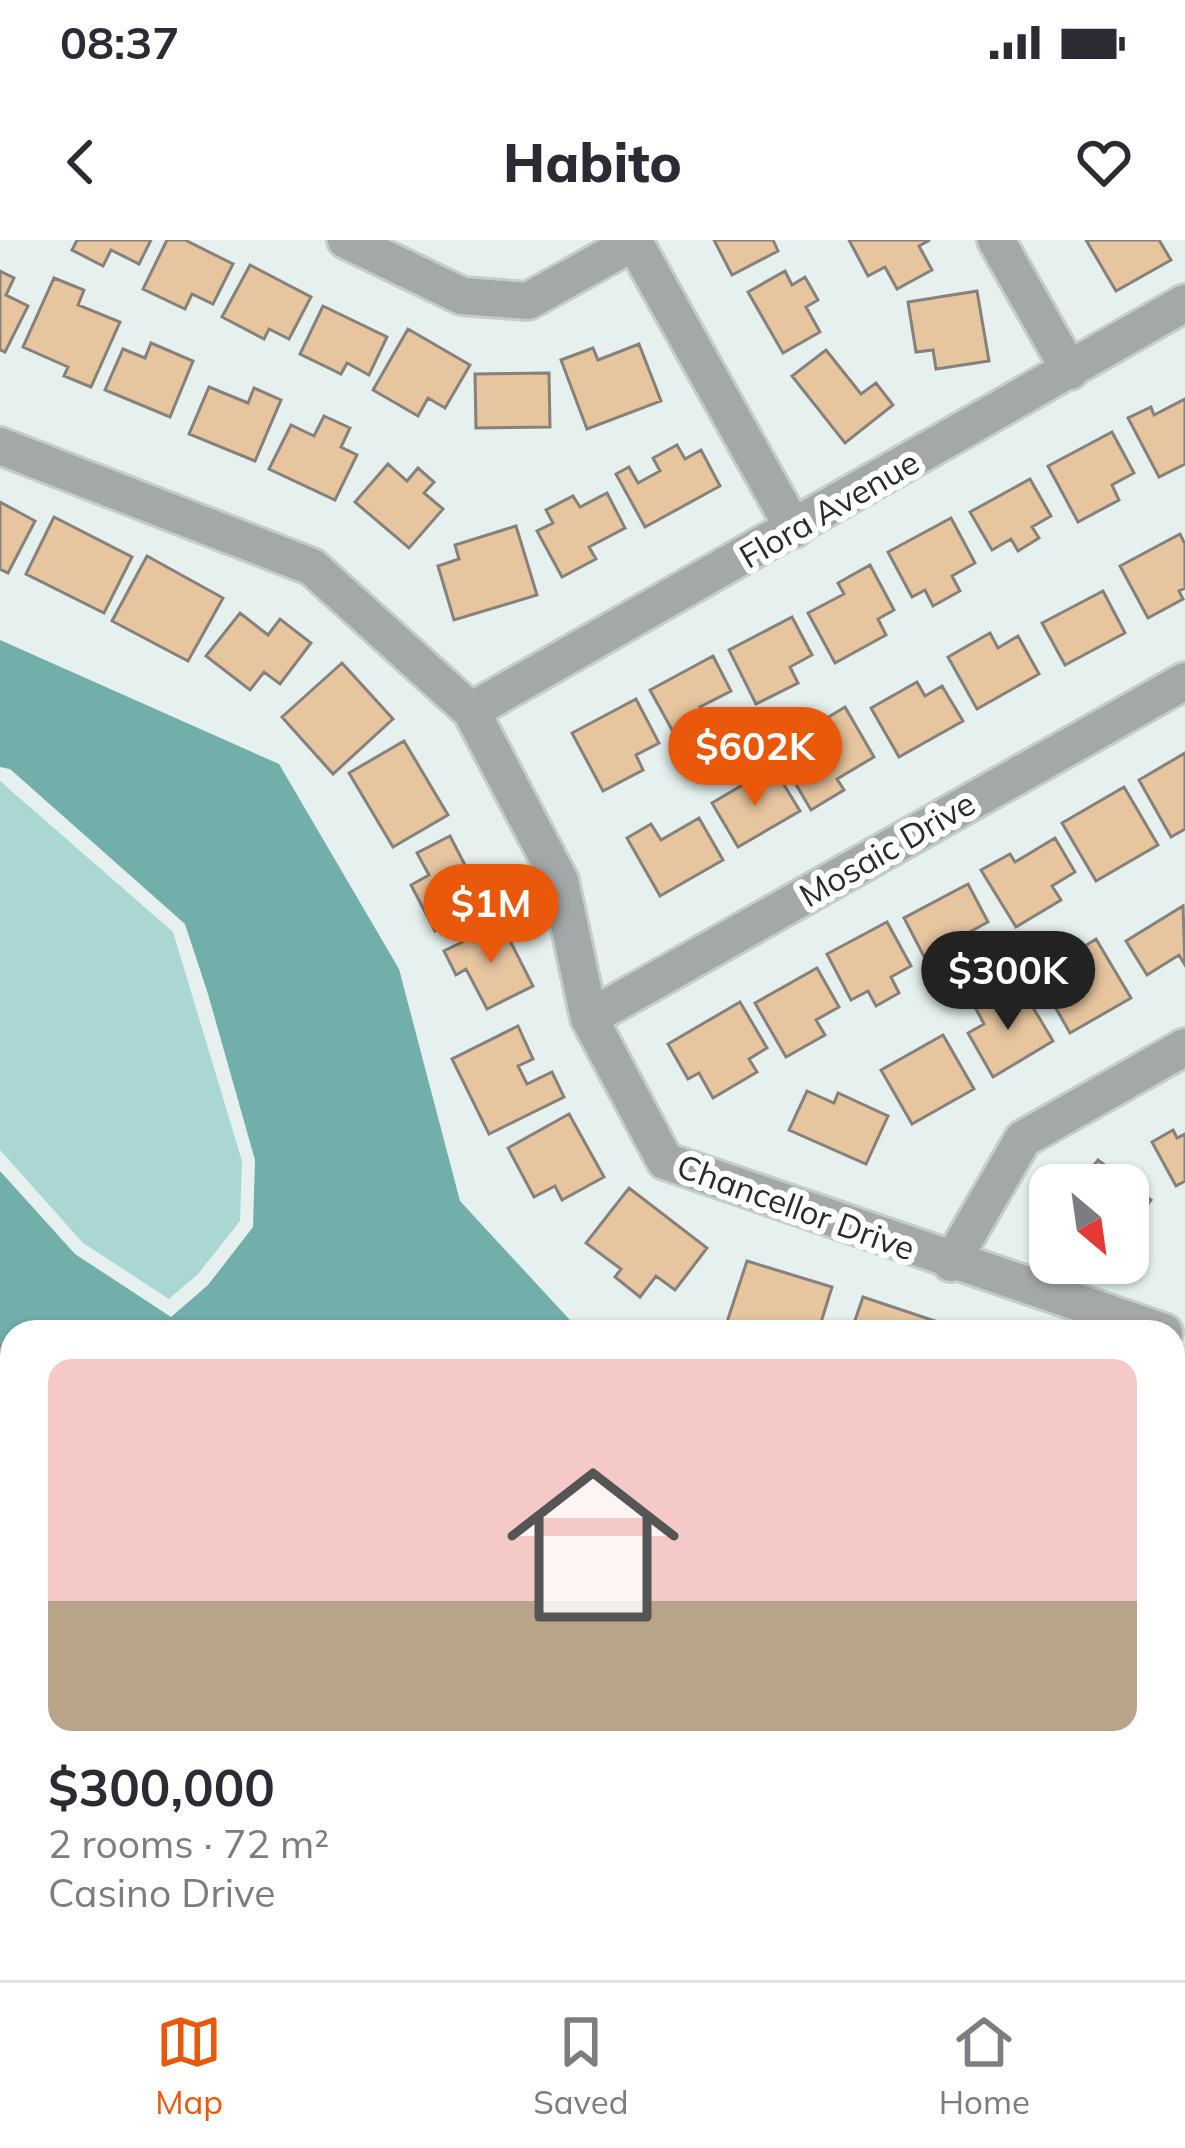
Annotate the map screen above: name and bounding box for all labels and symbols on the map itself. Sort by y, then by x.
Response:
street label: Flora Avenue [732,441,926,576]
pin: $602K [671,707,839,809]
street label: Mosaic Drive [792,782,982,915]
pin: $1M [433,864,549,966]
pin: $300K [924,931,1092,1033]
street label: Chancellor Drive [672,1145,921,1269]
north arrow [1029,1164,1149,1284]

